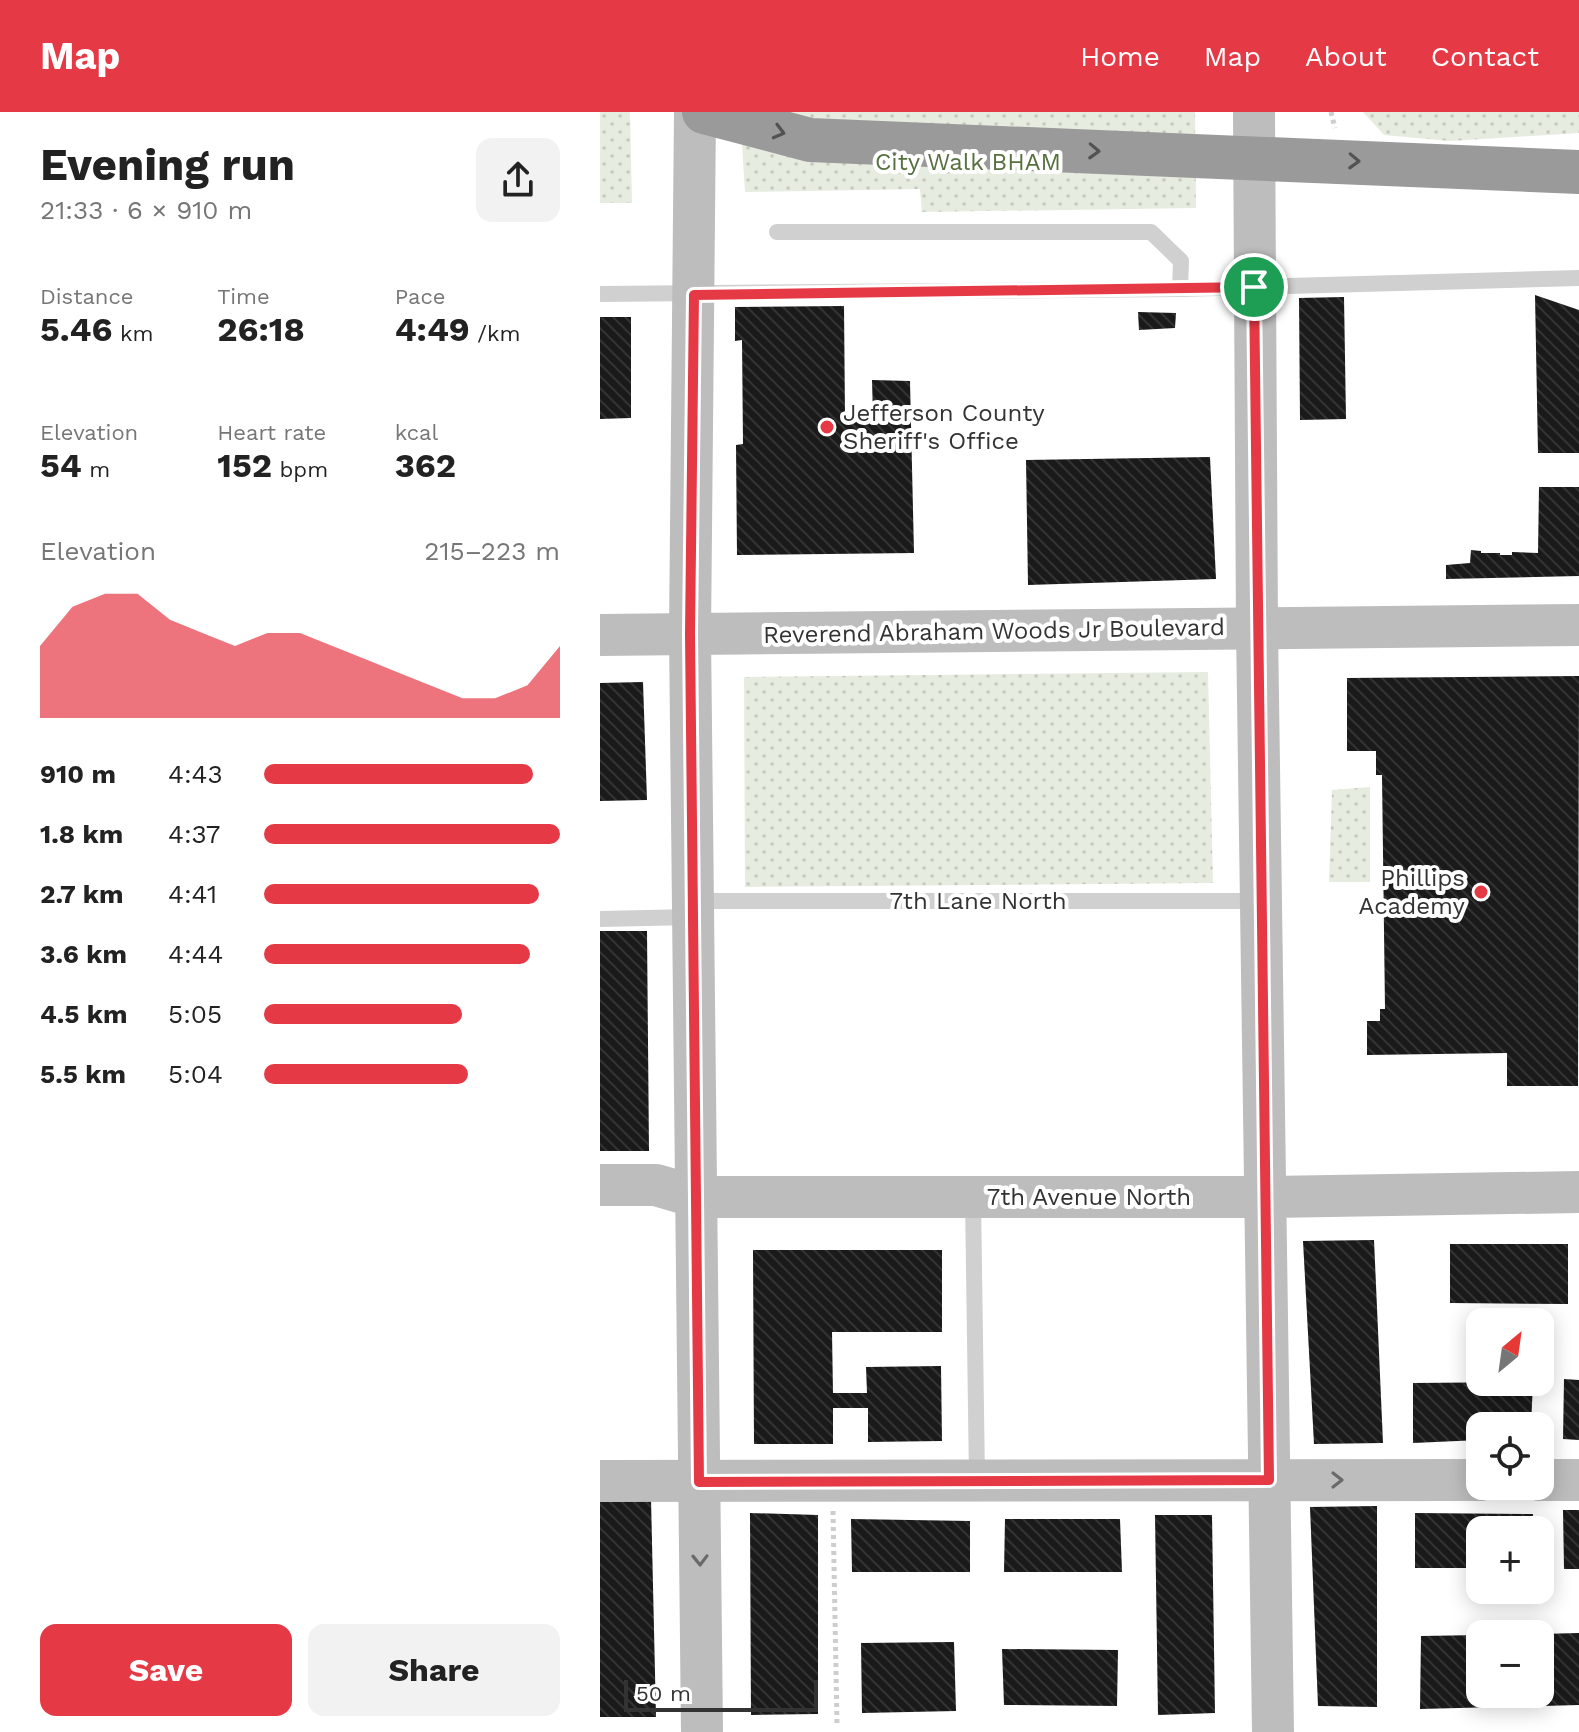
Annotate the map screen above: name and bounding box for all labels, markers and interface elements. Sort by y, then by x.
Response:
text: Map [40,34,120,78]
text: Home [1080,40,1160,73]
text: Map [1204,40,1261,73]
text: About [1305,40,1387,73]
text: Contact [1431,40,1539,73]
one-way arrow [772,123,786,139]
button: share [476,138,560,222]
text: Evening run [40,139,295,191]
one-way arrow [1088,143,1101,160]
park label: City Walk BHAM [875,148,1061,176]
one-way arrow [1348,153,1361,170]
text: 21:33 · 6 × 910 m [40,195,252,225]
pin [1220,253,1288,321]
icon: arrive [1232,265,1276,309]
text: Distance [40,284,134,309]
text: Time [217,284,270,309]
text: Pace [395,284,446,309]
text: 5.46 [40,309,112,349]
text: 26:18 [217,309,305,349]
text: 4:49 [395,309,470,349]
text: km [112,321,153,346]
text: /km [470,321,520,346]
place label: Jefferson County Sheriff's Office [843,399,1045,455]
marker: Jefferson County Sheriff's Office [818,418,836,436]
text: Elevation [40,420,138,445]
text: Heart rate [217,420,326,445]
text: kcal [395,420,438,445]
text: 54 [40,445,82,485]
text: 152 [217,445,272,485]
text: 362 [395,445,456,485]
text: m [82,457,110,482]
text: bpm [272,457,328,482]
text: Elevation [40,536,156,566]
text: 215–223 m [424,536,560,566]
street label: Reverend Abraham Woods Jr Boulevard [763,613,1225,649]
text: 910 m [40,759,116,789]
text: 4:43 [168,759,223,789]
text: 1.8 km [40,819,123,849]
text: 4:37 [168,819,220,849]
place label: Phillips Academy [1359,864,1466,920]
text: 2.7 km [40,879,123,909]
text: 4:41 [168,879,217,909]
marker: Phillips Academy [1472,883,1490,901]
street label: 7th Lane North [889,887,1067,915]
text: 3.6 km [40,939,127,969]
text: 4:44 [168,939,223,969]
text: 4.5 km [40,999,127,1029]
text: 5:05 [168,999,222,1029]
text: 5.5 km [40,1059,126,1089]
text: 5:04 [168,1059,223,1089]
street label: 7th Avenue North [987,1183,1191,1211]
north arrow [1466,1308,1554,1396]
map controls [1466,1308,1554,1708]
button: locate [1466,1412,1554,1500]
one-way arrow [1331,1471,1344,1489]
button: + [1466,1516,1554,1604]
one-way arrow [691,1554,709,1567]
button: − [1466,1620,1554,1708]
button: Save [40,1624,292,1716]
button: Share [308,1624,560,1716]
scale bar [624,1676,818,1712]
text: 50 m [636,1681,691,1706]

